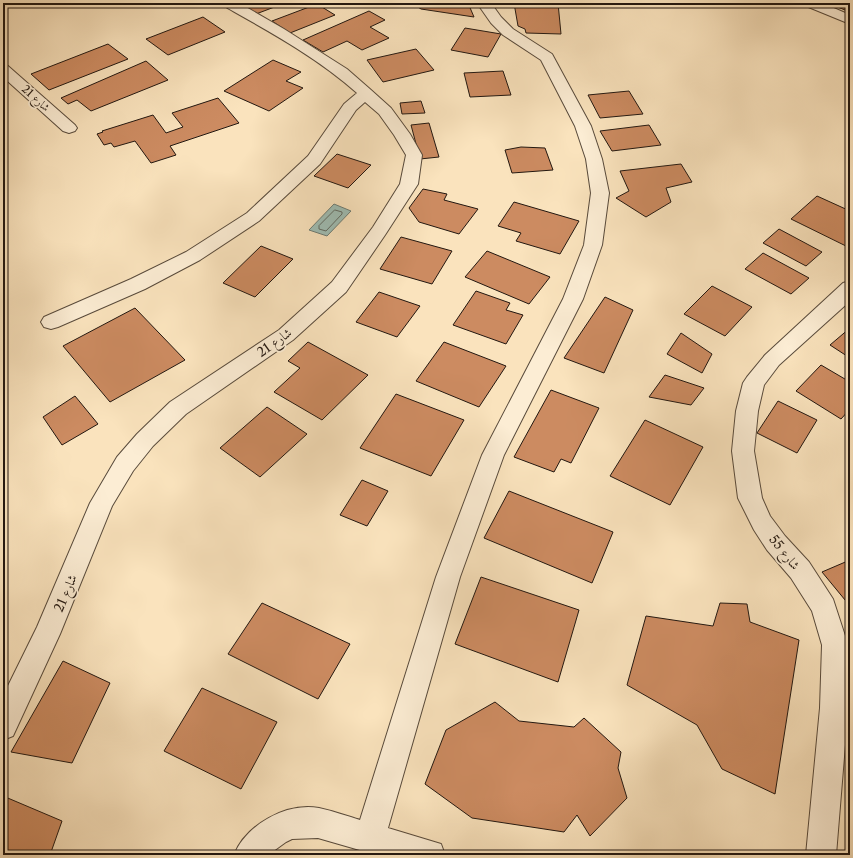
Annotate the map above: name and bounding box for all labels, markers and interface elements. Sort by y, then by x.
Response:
street label: شارع 21 [17,82,53,116]
street label: شارع 21 [254,324,297,363]
street label: شارع 55 [763,531,804,575]
street label: شارع 21 [50,572,84,616]

